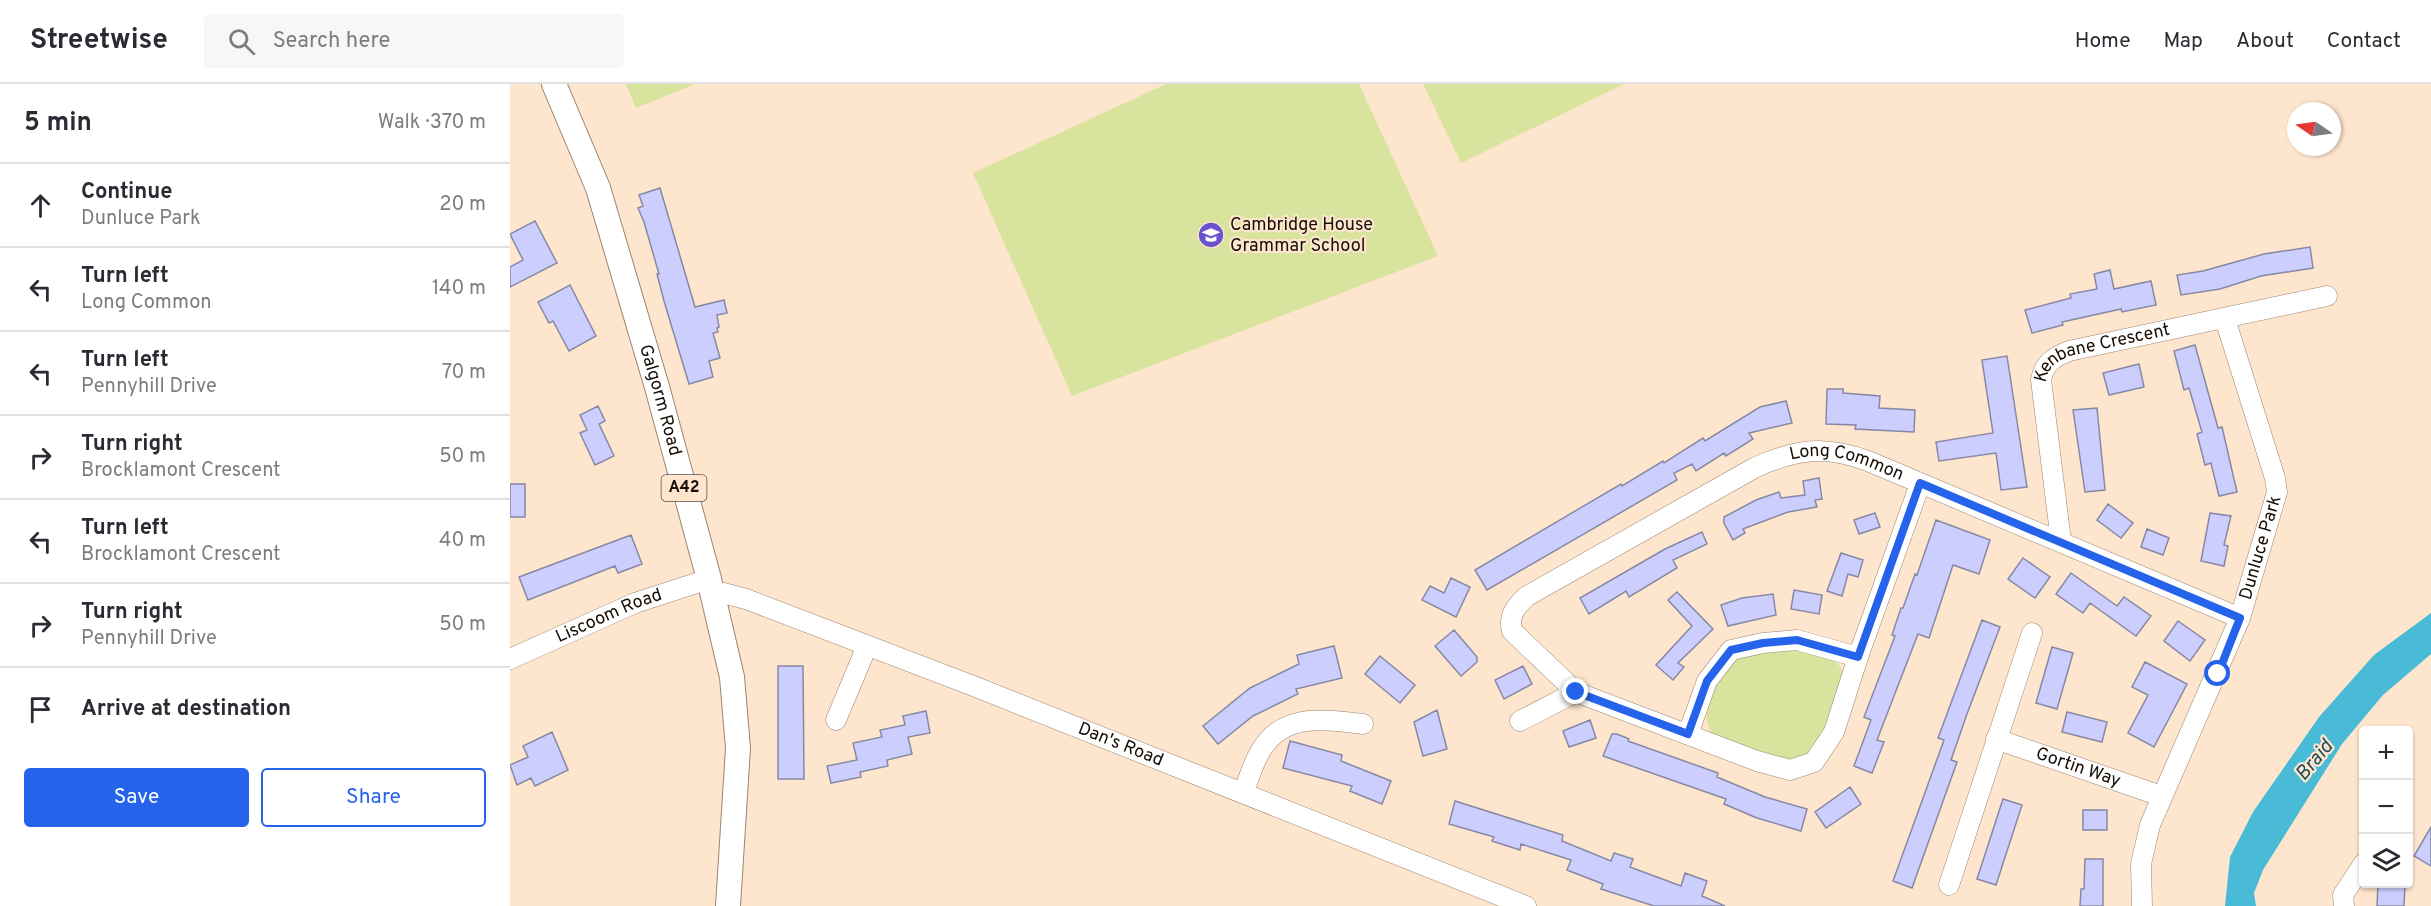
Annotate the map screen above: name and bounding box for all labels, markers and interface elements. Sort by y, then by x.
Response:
search box [204,14,624,68]
text: Streetwise [30,23,168,59]
icon: search [225,25,258,58]
text: Search here [273,28,390,55]
text: Home [2075,28,2131,55]
text: Map [2164,28,2203,55]
text: About [2236,28,2294,55]
text: Contact [2327,28,2401,55]
north arrow [2287,102,2341,156]
text: 5 min [24,107,92,140]
text: Walk · 370 m [378,110,486,136]
text: Continue [81,179,172,206]
icon: ahead [24,189,57,222]
text: 20 m [439,192,486,218]
text: Dunluce Park [81,206,201,232]
place label: Cambridge House Grammar School [1230,214,1373,258]
school or university icon: Cambridge House Grammar School [1196,220,1226,250]
text: Turn left [81,263,169,290]
icon: left [24,273,57,306]
text: 140 m [432,276,486,302]
text: Long Common [81,290,212,316]
street label: Kenbane Crescent [2029,318,2172,385]
street label: Galgorm Road [634,342,687,458]
text: Turn left [81,347,169,374]
icon: left [24,357,57,390]
text: 70 m [442,360,486,386]
text: Pennyhill Drive [81,374,217,400]
text: Turn right [81,431,183,458]
street label: Long Common [1787,439,1907,486]
icon: right [24,441,57,474]
text: 50 m [439,444,486,470]
text: Brocklamont Crescent [81,458,281,484]
road number: A42 [662,475,706,501]
street label: Dunluce Park [2234,493,2287,603]
text: Turn left [81,515,169,542]
icon: left [24,525,57,558]
text: 40 m [439,528,486,554]
text: Brocklamont Crescent [81,542,281,568]
street label: Liscoom Road [552,583,665,649]
text: Turn right [81,599,183,626]
icon: right [24,609,57,642]
text: 50 m [439,612,486,638]
text: Pennyhill Drive [81,626,217,652]
route start [2204,660,2230,686]
route end [1562,678,1588,704]
icon: arrive [24,693,57,726]
text: Arrive at destination [81,696,291,723]
street label: Dan's Road [1075,717,1167,772]
map controls [2359,726,2413,888]
button: + [2359,726,2413,780]
water label: Braid [2290,734,2340,787]
street label: Gortin Way [2033,742,2124,793]
button: Save [24,768,249,827]
button: Share [261,768,486,827]
button: − [2359,780,2413,834]
button: layers [2359,834,2413,888]

